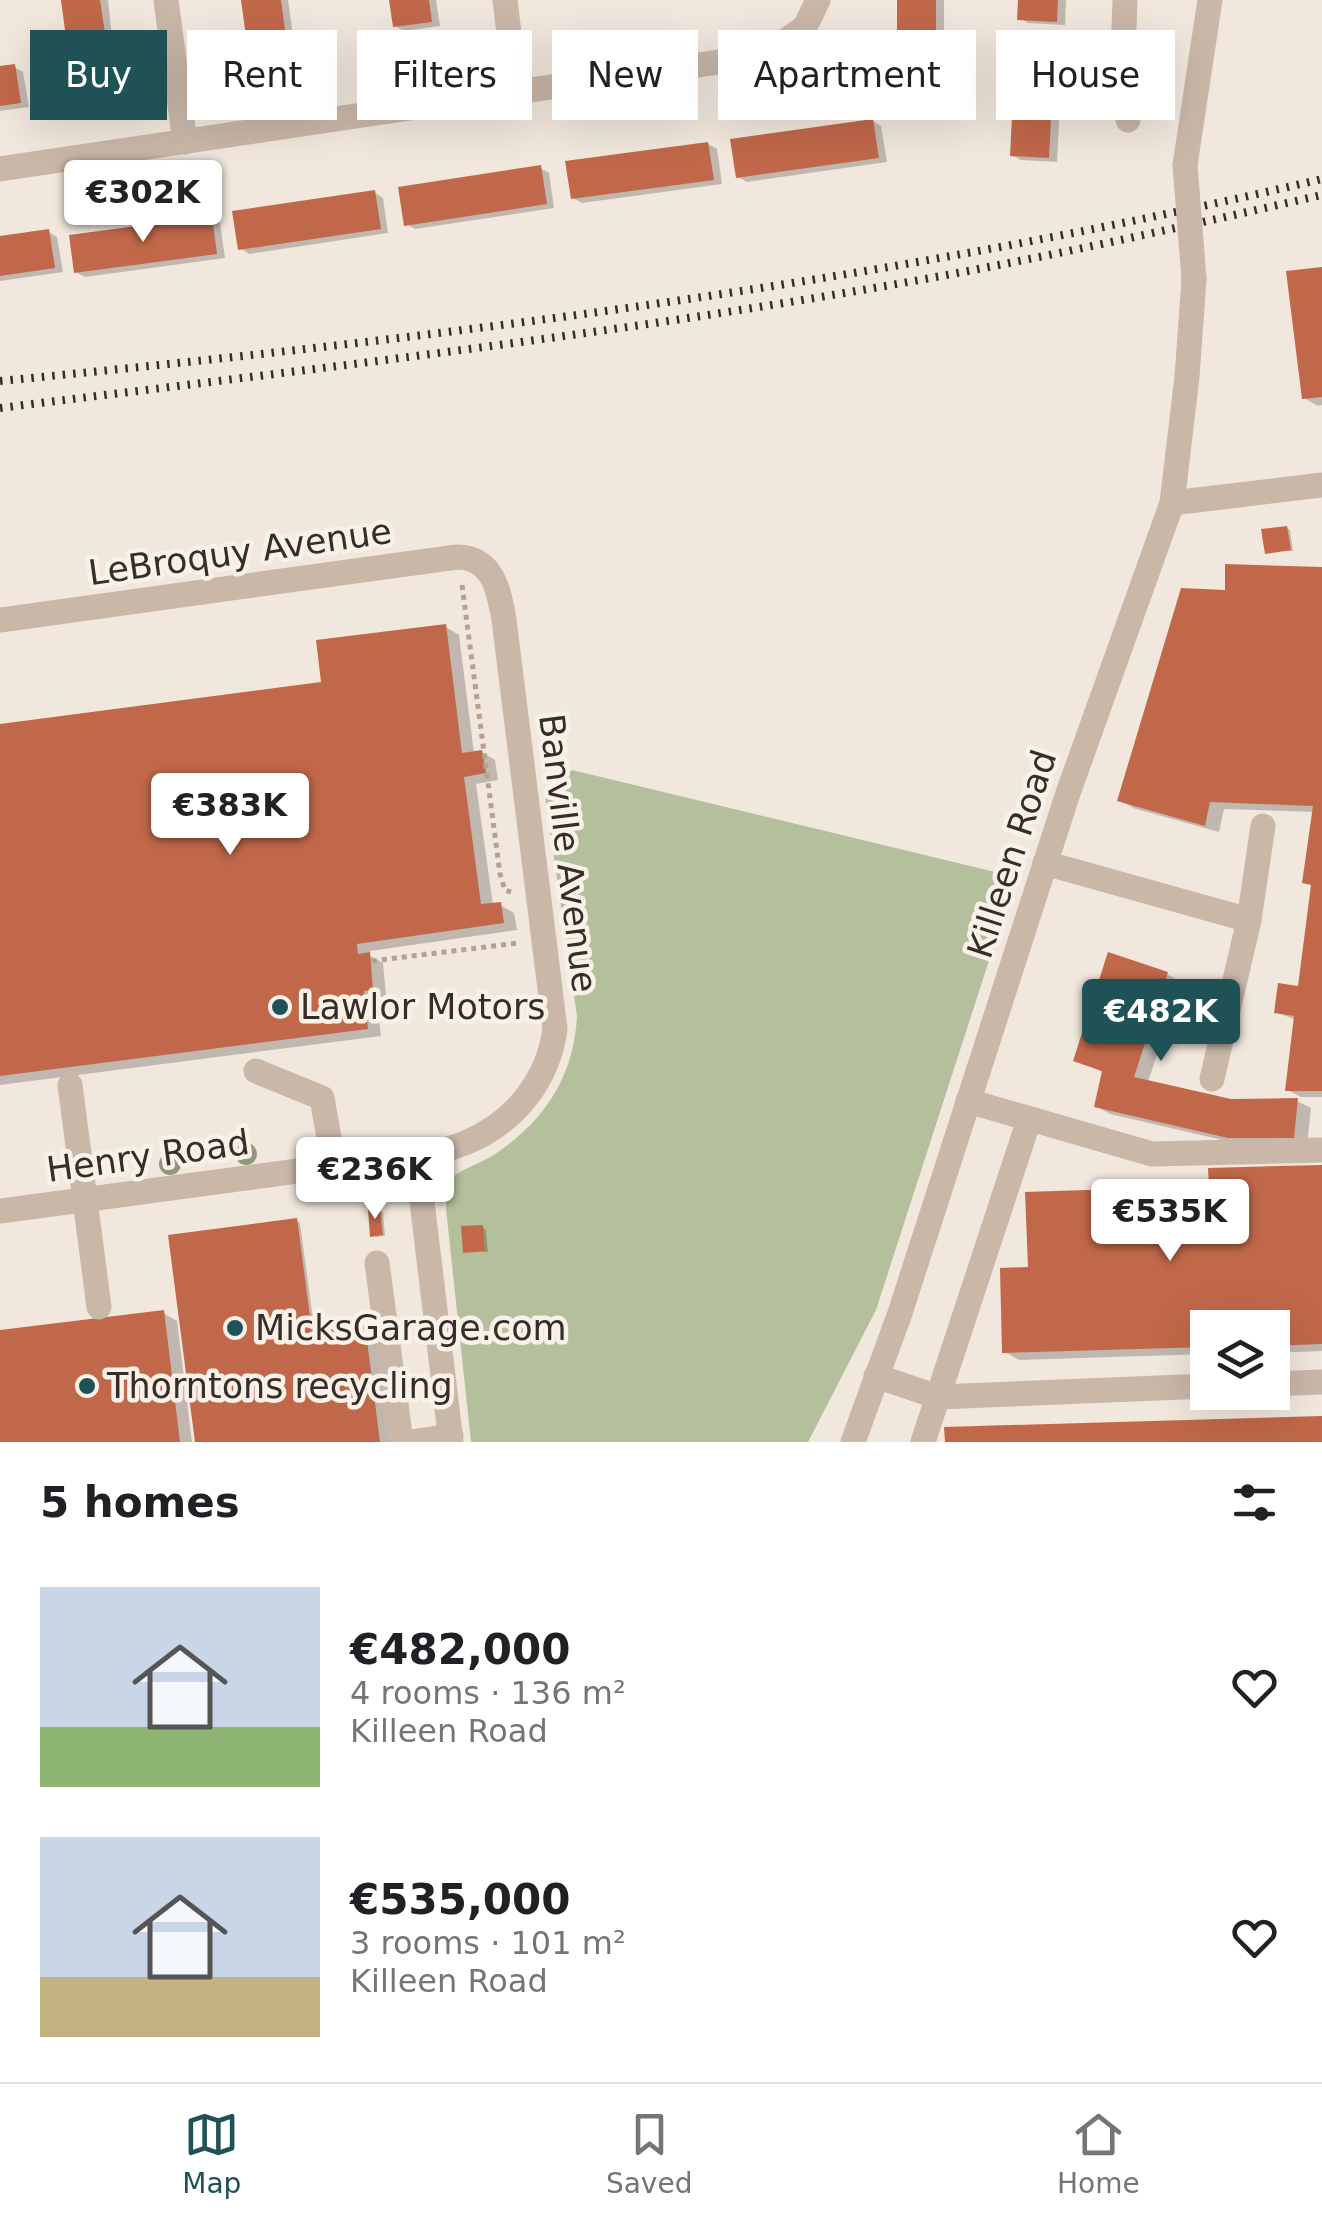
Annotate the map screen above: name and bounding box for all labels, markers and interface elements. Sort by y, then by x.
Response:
chip: Buy [30,30,167,120]
chip: Rent [187,30,337,120]
chip: Filters [357,30,532,120]
chip: New [552,30,698,120]
chip: Apartment [718,30,976,120]
chip: House [996,30,1175,120]
pin: €302K [73,160,213,245]
text: €302K [86,173,200,211]
street label: LeBroquy Avenue [86,511,394,593]
street label: Banville Avenue [531,711,605,995]
street label: Killeen Road [960,745,1064,963]
pin: €383K [160,773,300,858]
text: €383K [173,786,287,824]
pin: €482K [1091,979,1231,1064]
place label: Lawlor Motors [300,987,546,1027]
text: €482K [1104,992,1218,1030]
marker: Lawlor Motors [269,996,291,1018]
street label: Henry Road [44,1122,252,1190]
pin: €236K [305,1137,445,1222]
text: €236K [318,1150,432,1188]
pin: €535K [1100,1179,1240,1264]
text: €535K [1113,1192,1227,1230]
place label: MicksGarage.com [255,1308,567,1348]
map controls [1190,1310,1290,1410]
button: layers [1190,1310,1290,1410]
marker: MicksGarage.com [224,1317,246,1339]
place label: Thorntons recycling [106,1366,453,1406]
marker: Thorntons recycling [76,1375,98,1397]
icon: filters [1227,1475,1282,1530]
text: 5 homes [40,1478,240,1527]
text: €482,000 [350,1625,571,1674]
icon: home [120,1627,240,1747]
icon: heart [1227,1660,1282,1715]
text: 4 rooms · 136 m² [350,1674,626,1712]
text: Killeen Road [350,1712,548,1750]
text: €535,000 [350,1875,571,1924]
icon: home [120,1877,240,1997]
icon: heart [1227,1910,1282,1965]
text: 3 rooms · 101 m² [350,1924,626,1962]
text: Killeen Road [350,1962,548,2000]
tab: Map [182,2107,241,2200]
tab: Saved [606,2107,692,2200]
tab: Home [1057,2107,1140,2200]

